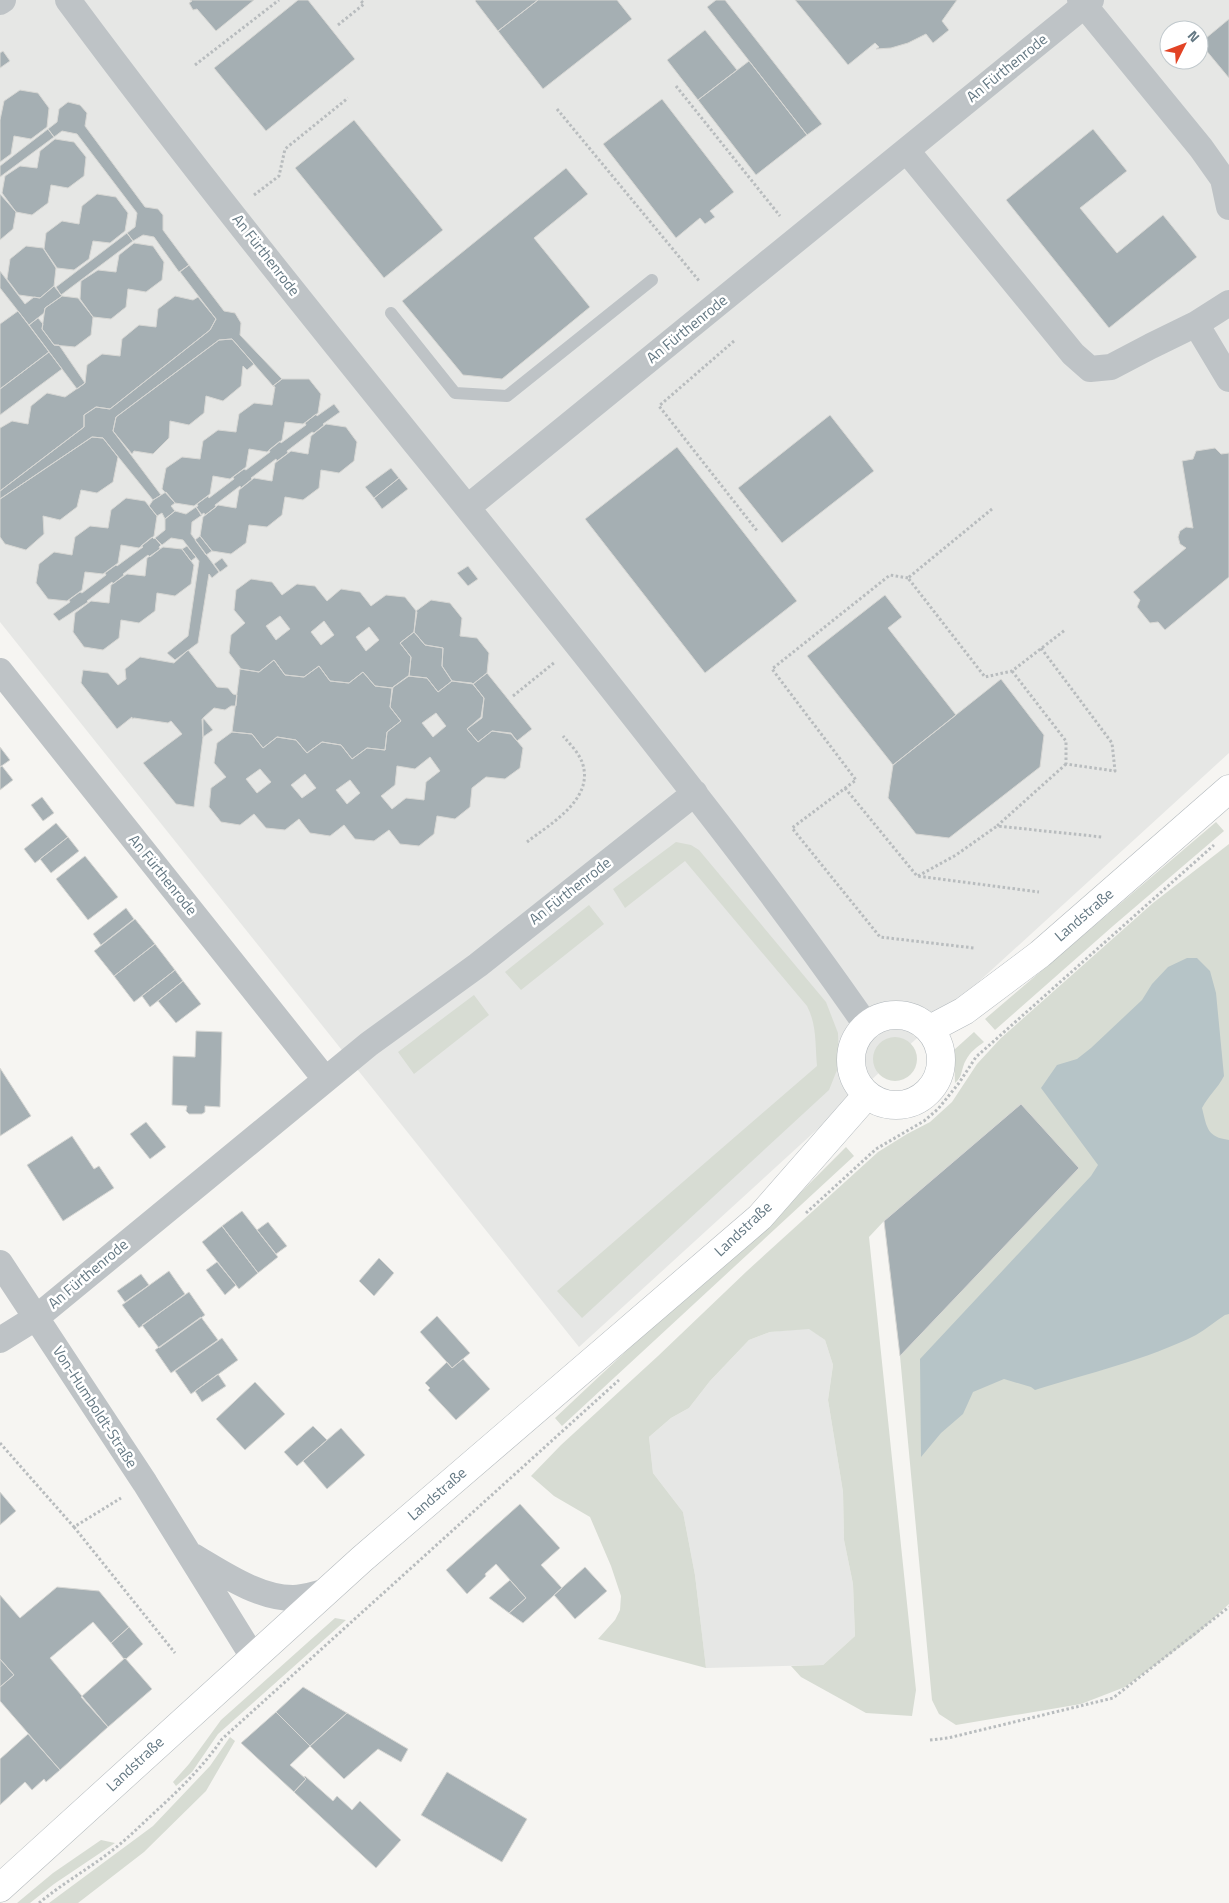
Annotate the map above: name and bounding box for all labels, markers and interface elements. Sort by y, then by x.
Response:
north arrow [1159,20,1209,70]
text: N [1183,25,1205,47]
street label: An Fürthenrode [961,28,1052,108]
street label: An Fürthenrode [227,209,306,301]
street label: An Fürthenrode [641,289,732,369]
street label: An Fürthenrode [123,829,203,920]
street label: An Fürthenrode [524,851,616,930]
street label: Landstraße [1049,882,1118,947]
street label: Landstraße [709,1196,777,1262]
street label: An Fürthenrode [43,1233,133,1314]
street label: Von-Humboldt-Straße [47,1341,144,1472]
street label: Landstraße [402,1461,471,1526]
street label: Landstraße [101,1731,169,1797]

